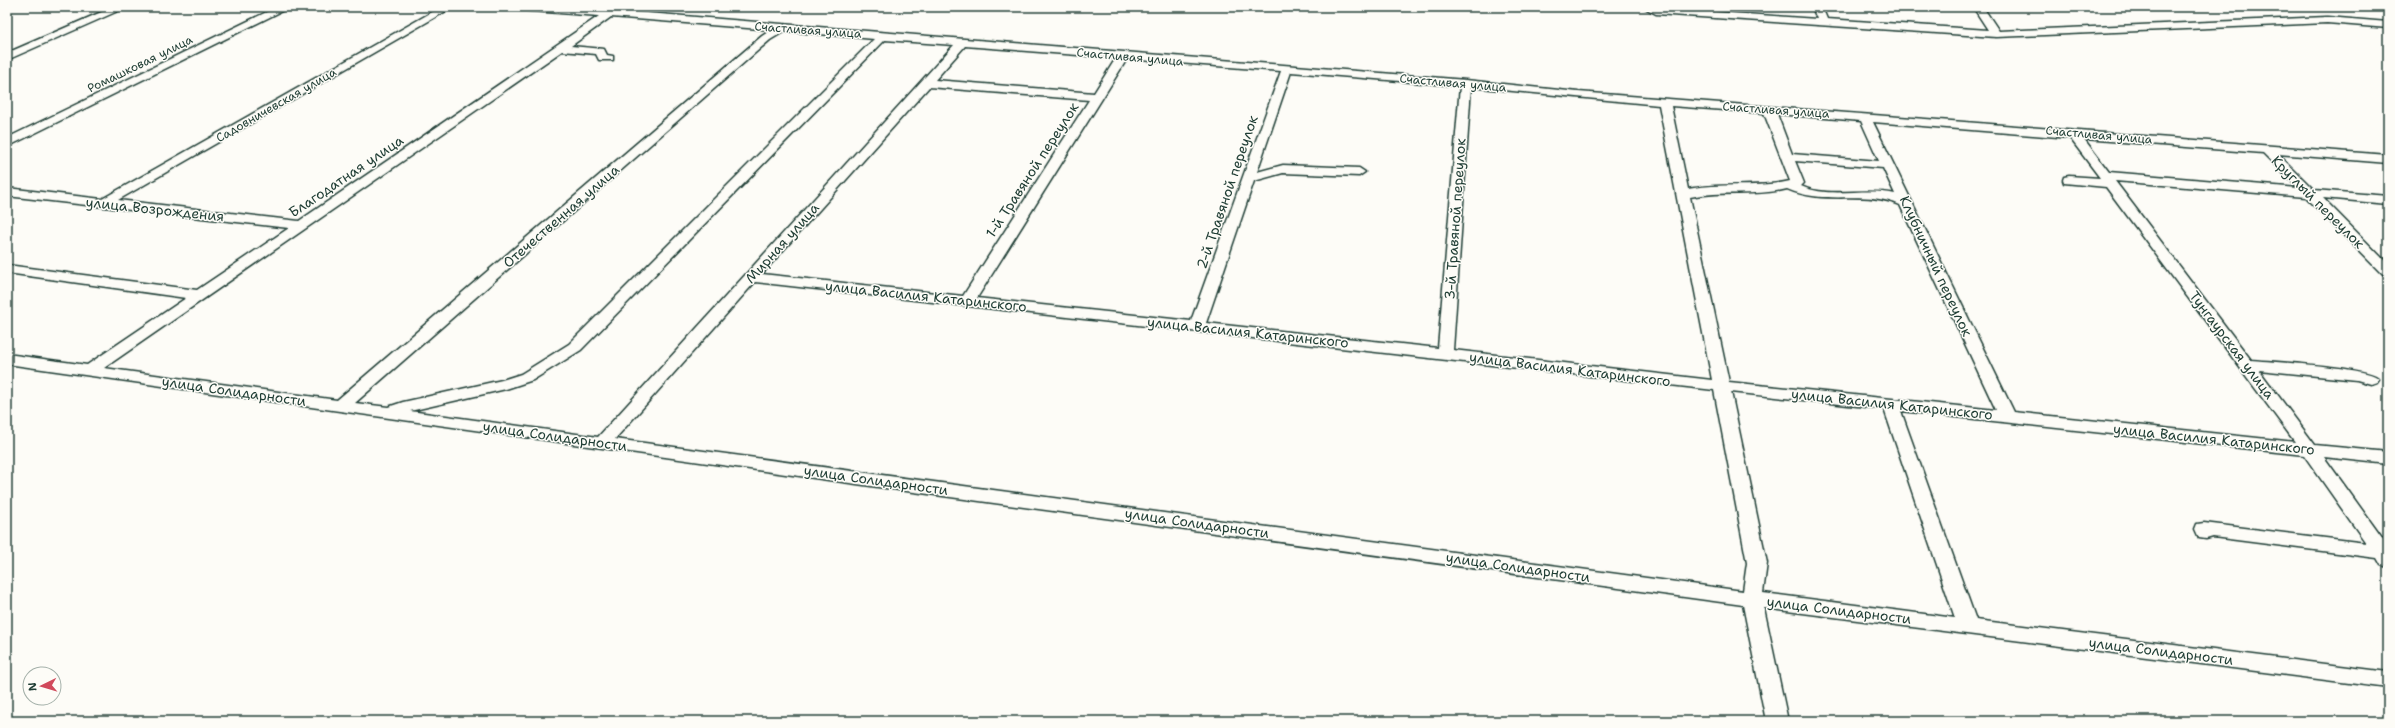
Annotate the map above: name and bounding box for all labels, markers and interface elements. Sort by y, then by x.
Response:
street label: Счастливая улица [754,18,862,42]
street label: Ромашковая улица [85,31,196,96]
street label: Счастливая улица [1076,44,1185,70]
street label: Садовничевская улица [213,64,340,146]
street label: Счастливая улица [1399,70,1508,96]
street label: Счастливая улица [1722,98,1830,122]
street label: 1-й Травяной переулок [982,99,1083,241]
street label: 2-й Травяной переулок [1192,112,1262,271]
street label: Счастливая улица [2045,122,2154,148]
street label: Благодатная улица [285,131,407,221]
street label: 3-й Травяной переулок [1440,137,1470,300]
street label: Круглый переулок [2268,152,2369,253]
street label: Отечественная улица [499,160,623,271]
street label: улица Возрождения [85,193,225,225]
street label: Клубничный переулок [1896,193,1977,340]
street label: Мирная улица [741,199,823,287]
street label: улица Василия Катаринского [824,276,1028,316]
street label: Тунгаурская улица [2185,287,2279,403]
street label: улица Василия Катаринского [1146,312,1350,352]
street label: улица Василия Катаринского [1468,348,1672,390]
street label: улица Солидарности [161,372,307,410]
street label: улица Василия Катаринского [1790,384,1994,424]
street label: улица Солидарности [482,417,628,455]
street label: улица Василия Катаринского [2112,419,2316,459]
street label: улица Солидарности [803,461,949,499]
street label: улица Солидарности [1124,504,1270,542]
street label: улица Солидарности [1445,548,1591,586]
street label: улица Солидарности [1766,592,1912,628]
street label: улица Солидарности [2088,633,2234,669]
north arrow [22,666,62,706]
text: N [25,682,40,692]

